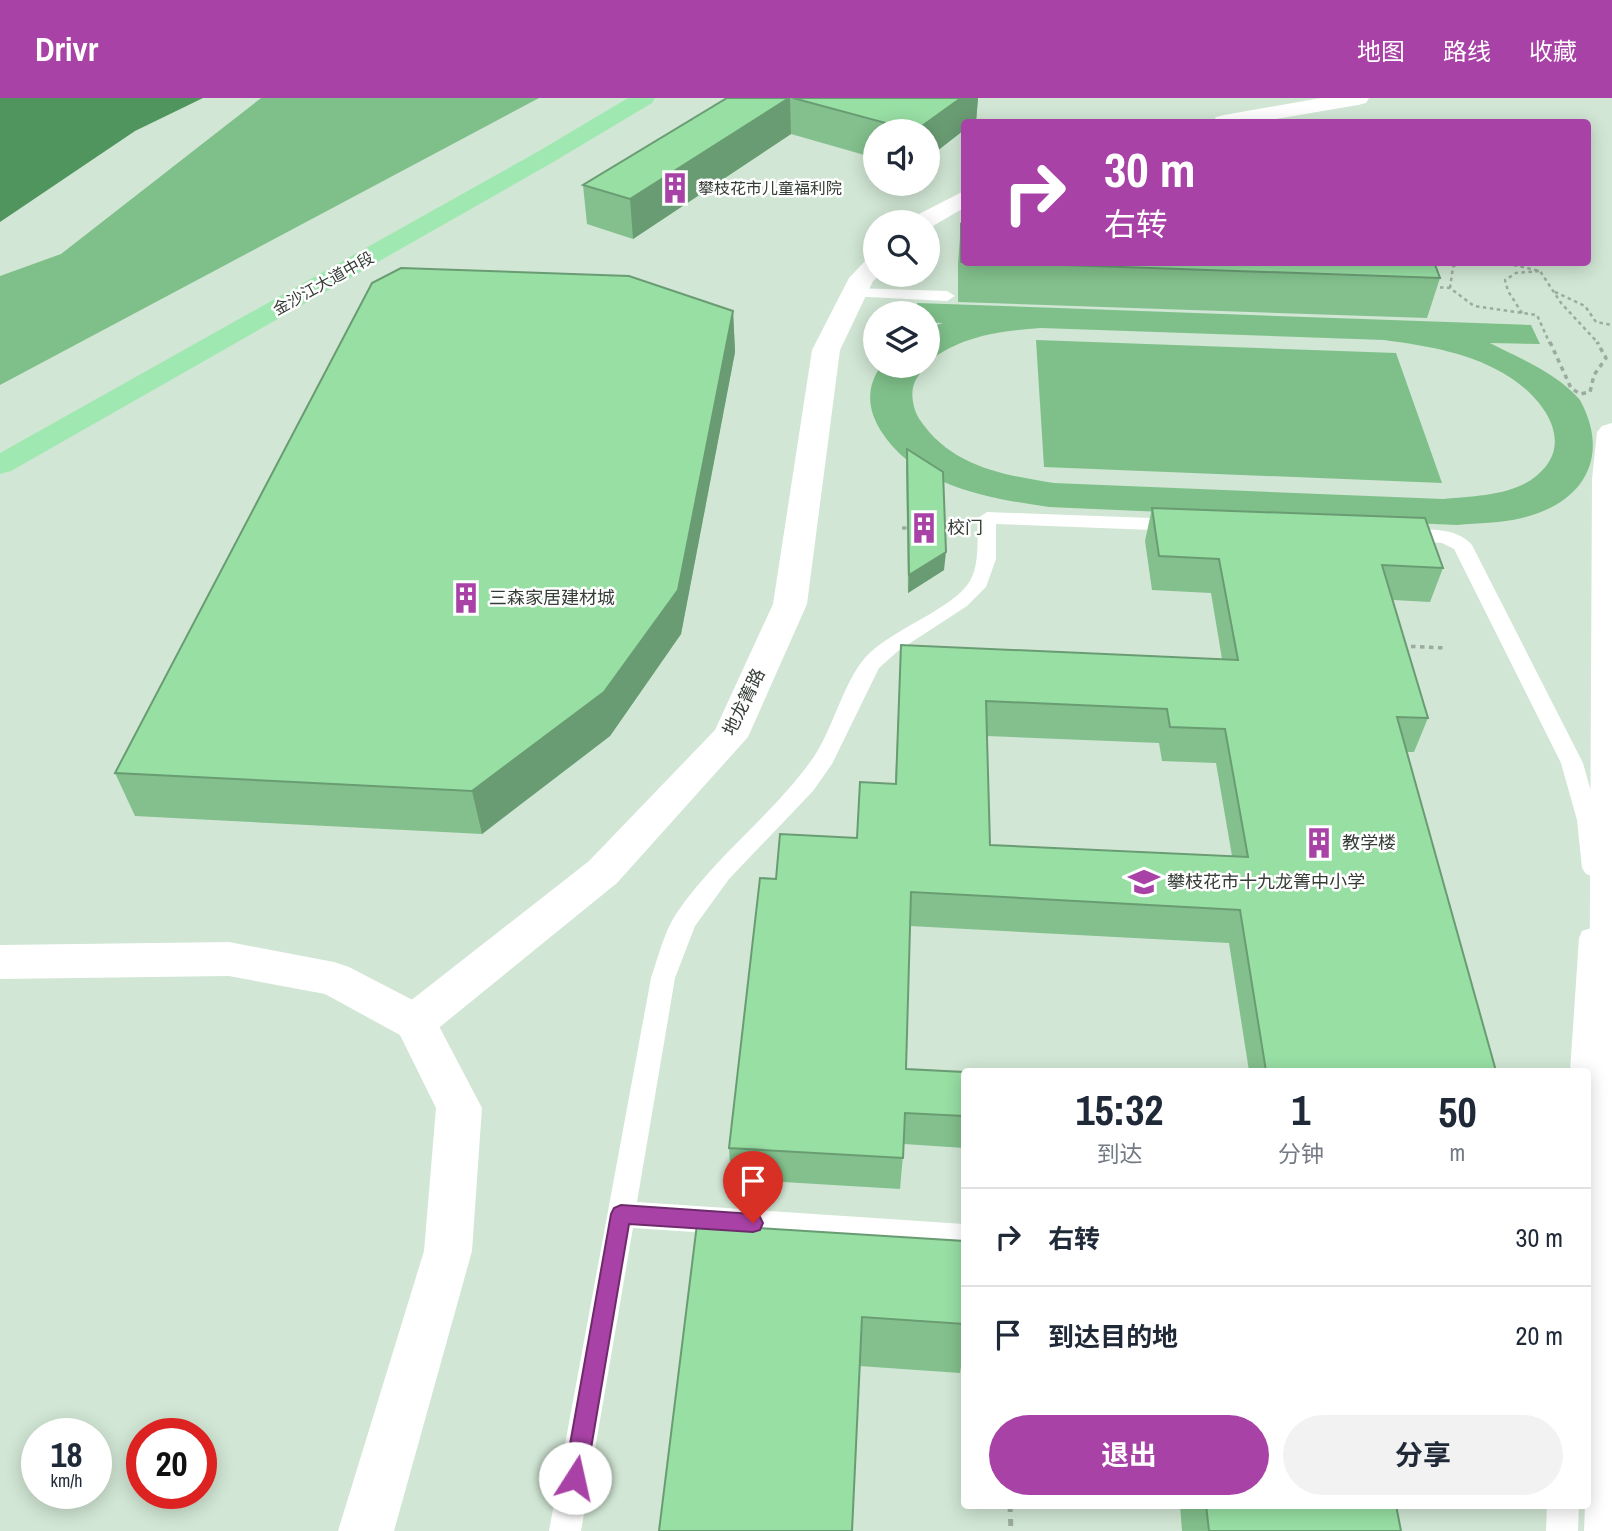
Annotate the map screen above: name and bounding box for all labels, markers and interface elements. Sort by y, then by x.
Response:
text: Drivr [35,27,98,71]
text: 地图 [1357,35,1405,67]
text: 路线 [1443,35,1491,67]
text: 收藏 [1529,35,1577,67]
map controls [863,119,940,378]
button: sound [863,119,940,196]
text: 30 m [1104,136,1196,202]
icon: right [989,147,1080,238]
building icon: 攀枝花市儿童福利院 [658,171,692,205]
place label: 攀枝花市儿童福利院 [698,177,842,199]
text: 右转 [1104,203,1168,246]
button: search [863,210,940,287]
street label: 金沙江大道中段 [269,246,377,320]
button: layers [863,301,940,378]
building icon: 校门 [907,511,941,545]
place label: 校门 [947,515,983,540]
building icon: 三森家居建材城 [449,581,483,615]
place label: 三森家居建材城 [489,585,615,610]
street label: 地龙箐路 [717,664,771,740]
building icon: 教学楼 [1302,826,1336,860]
place label: 教学楼 [1342,830,1396,855]
school or university icon: 攀枝花市十九龙箐中小学 [1127,865,1161,899]
place label: 攀枝花市十九龙箐中小学 [1167,869,1365,894]
text: 15:32 [1075,1082,1163,1138]
text: 1 [1291,1082,1310,1138]
text: 50 [1438,1084,1477,1140]
text: m [1450,1137,1465,1168]
text: 到达 [1096,1138,1142,1169]
text: 分钟 [1278,1138,1324,1169]
pin [723,1151,783,1223]
icon: arrive [734,1162,772,1200]
icon: right [989,1218,1027,1256]
text: 30 m [1516,1220,1563,1255]
text: 右转 [1048,1221,1100,1256]
icon: arrive [989,1316,1027,1354]
text: 20 m [1516,1318,1563,1353]
text: 到达目的地 [1048,1319,1178,1354]
button: 退出 [989,1415,1269,1495]
button: 分享 [1283,1415,1563,1495]
speed limit sign: 20 [126,1418,217,1509]
text: 18 [51,1431,82,1478]
position arrow [538,1441,612,1515]
text: km/h [51,1468,83,1493]

